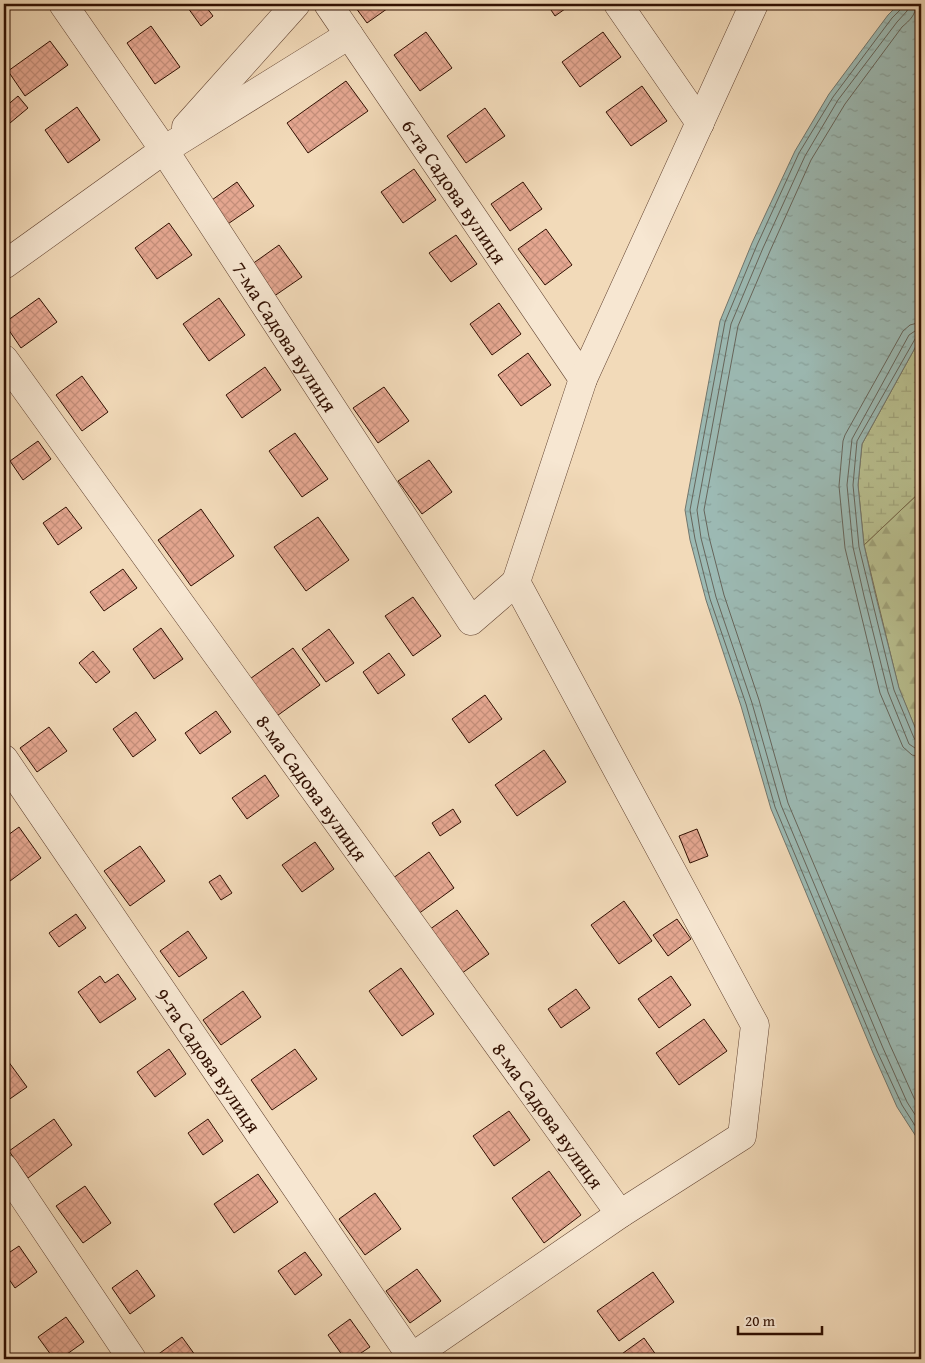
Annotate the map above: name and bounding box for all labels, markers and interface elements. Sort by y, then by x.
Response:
street label: 6-та Садова вулиця [395,113,515,269]
street label: 7-ма Садова вулиця [226,255,345,417]
street label: 8-ма Садова вулиця [250,708,375,867]
street label: 9-та Садова вулиця [149,981,269,1138]
street label: 8-ма Садова вулиця [486,1036,612,1194]
scale bar [738,1303,821,1335]
text: 20 m [745,1310,776,1331]

